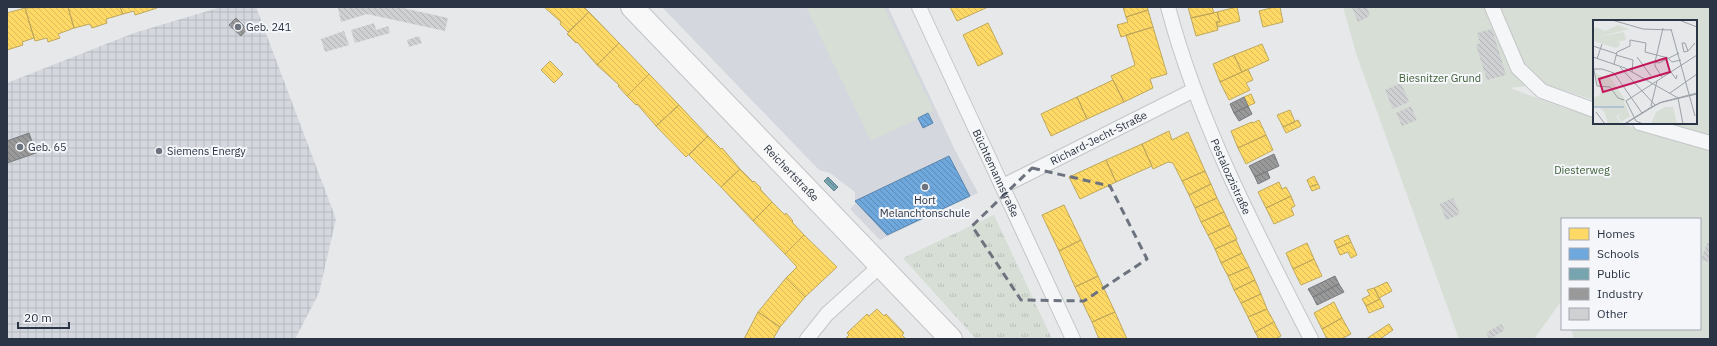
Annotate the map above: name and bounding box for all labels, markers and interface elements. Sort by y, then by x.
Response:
place label: Geb. 241 [246,20,292,34]
inset map [1593,20,1697,124]
marker: Geb. 241 [233,22,243,32]
park label: Biesnitzer Grund [1399,71,1481,85]
street label: Richard-Jecht-Straße [1048,108,1149,168]
street label: Büchtemannstraße [970,127,1022,219]
street label: Pestalozzistraße [1208,137,1254,217]
place label: Geb. 65 [28,140,67,154]
street label: Reichertstraße [761,141,822,204]
marker: Geb. 65 [15,142,25,152]
place label: Siemens Energy [167,144,246,158]
marker: Siemens Energy [154,146,164,156]
park label: Diesterweg [1554,163,1610,177]
marker: Hort Melanchtonschule [920,182,930,192]
place label: Hort Melanchtonschule [880,193,970,220]
legend [1561,218,1701,330]
text: Homes [1597,226,1635,241]
text: Schools [1597,246,1640,261]
text: Public [1597,266,1630,281]
text: Industry [1597,286,1643,301]
scale bar [18,304,69,330]
text: Other [1597,306,1628,321]
text: 20 m [24,310,52,325]

